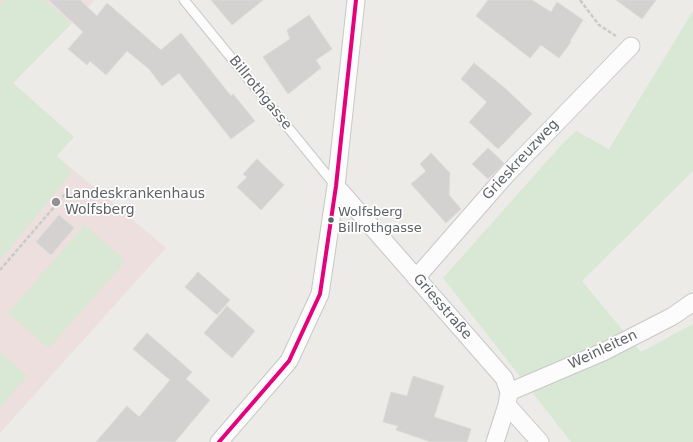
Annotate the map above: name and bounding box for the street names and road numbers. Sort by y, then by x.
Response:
street label: Billrothgasse [225,53,295,133]
street label: Grieskreuzweg [479,116,563,204]
street label: Griesstraße [409,271,475,343]
street label: Weinleiten [566,327,640,373]

